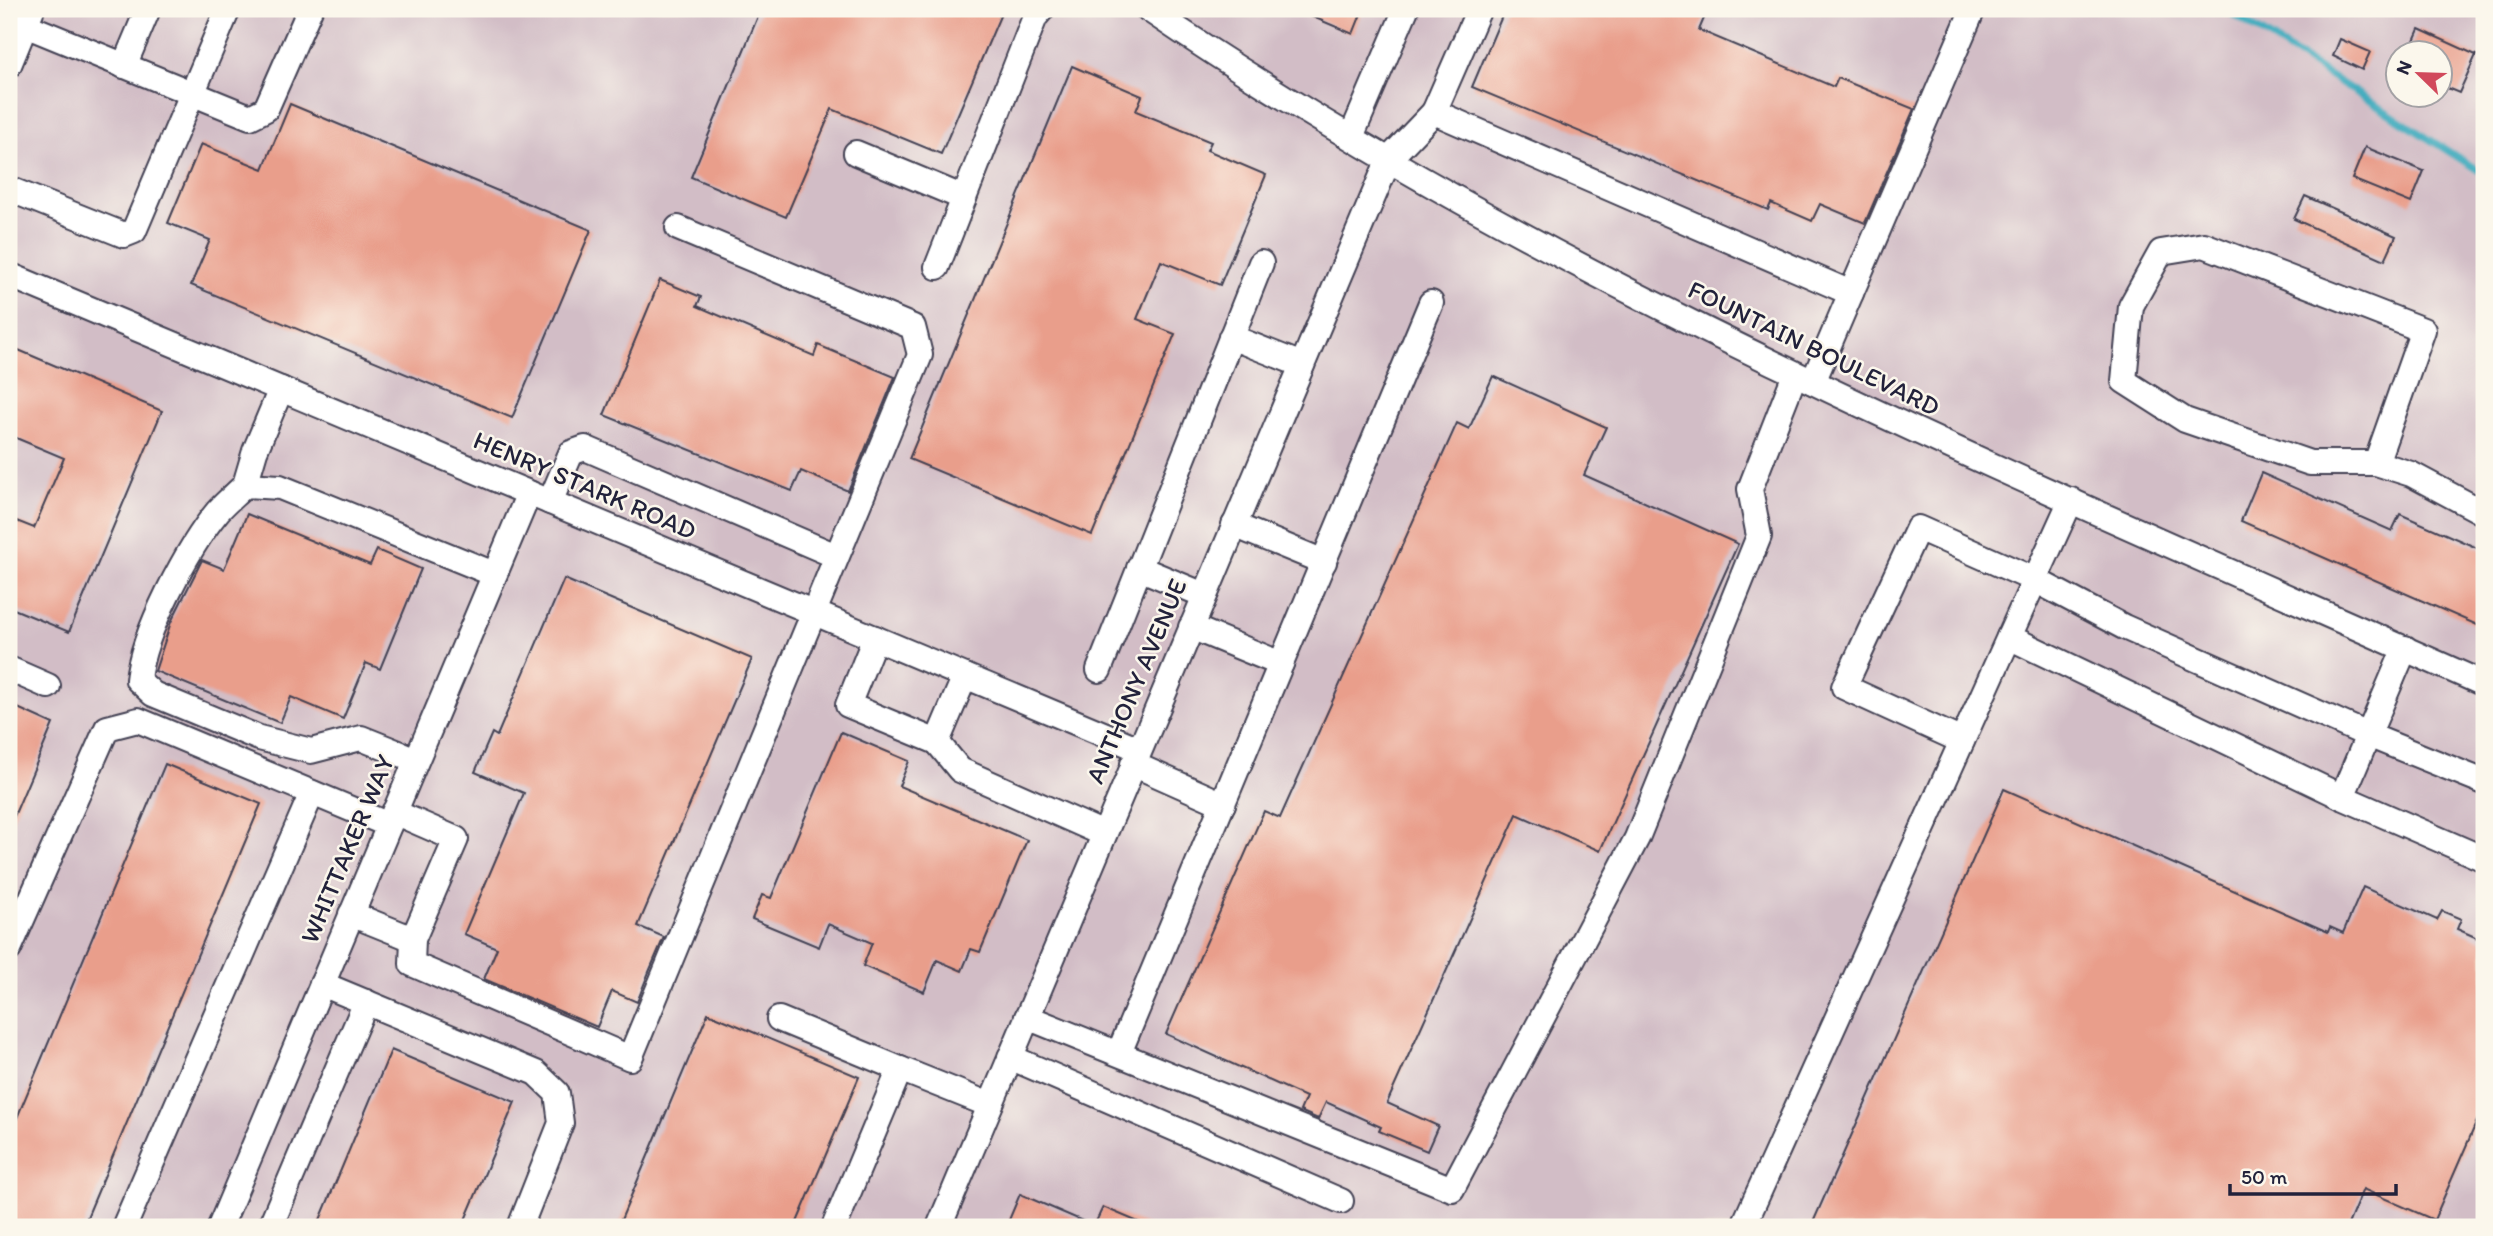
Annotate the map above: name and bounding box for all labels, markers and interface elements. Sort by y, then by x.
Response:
north arrow [2384,38,2454,108]
text: N [2391,57,2417,78]
street label: FOUNTAIN BOULEVARD [1683,273,1945,423]
street label: HENRY STARK ROAD [469,424,701,546]
street label: ANTHONY AVENUE [1078,574,1194,788]
street label: WHITTAKER WAY [293,750,401,948]
scale bar [2230,1152,2397,1196]
text: 50 m [2241,1164,2288,1189]

